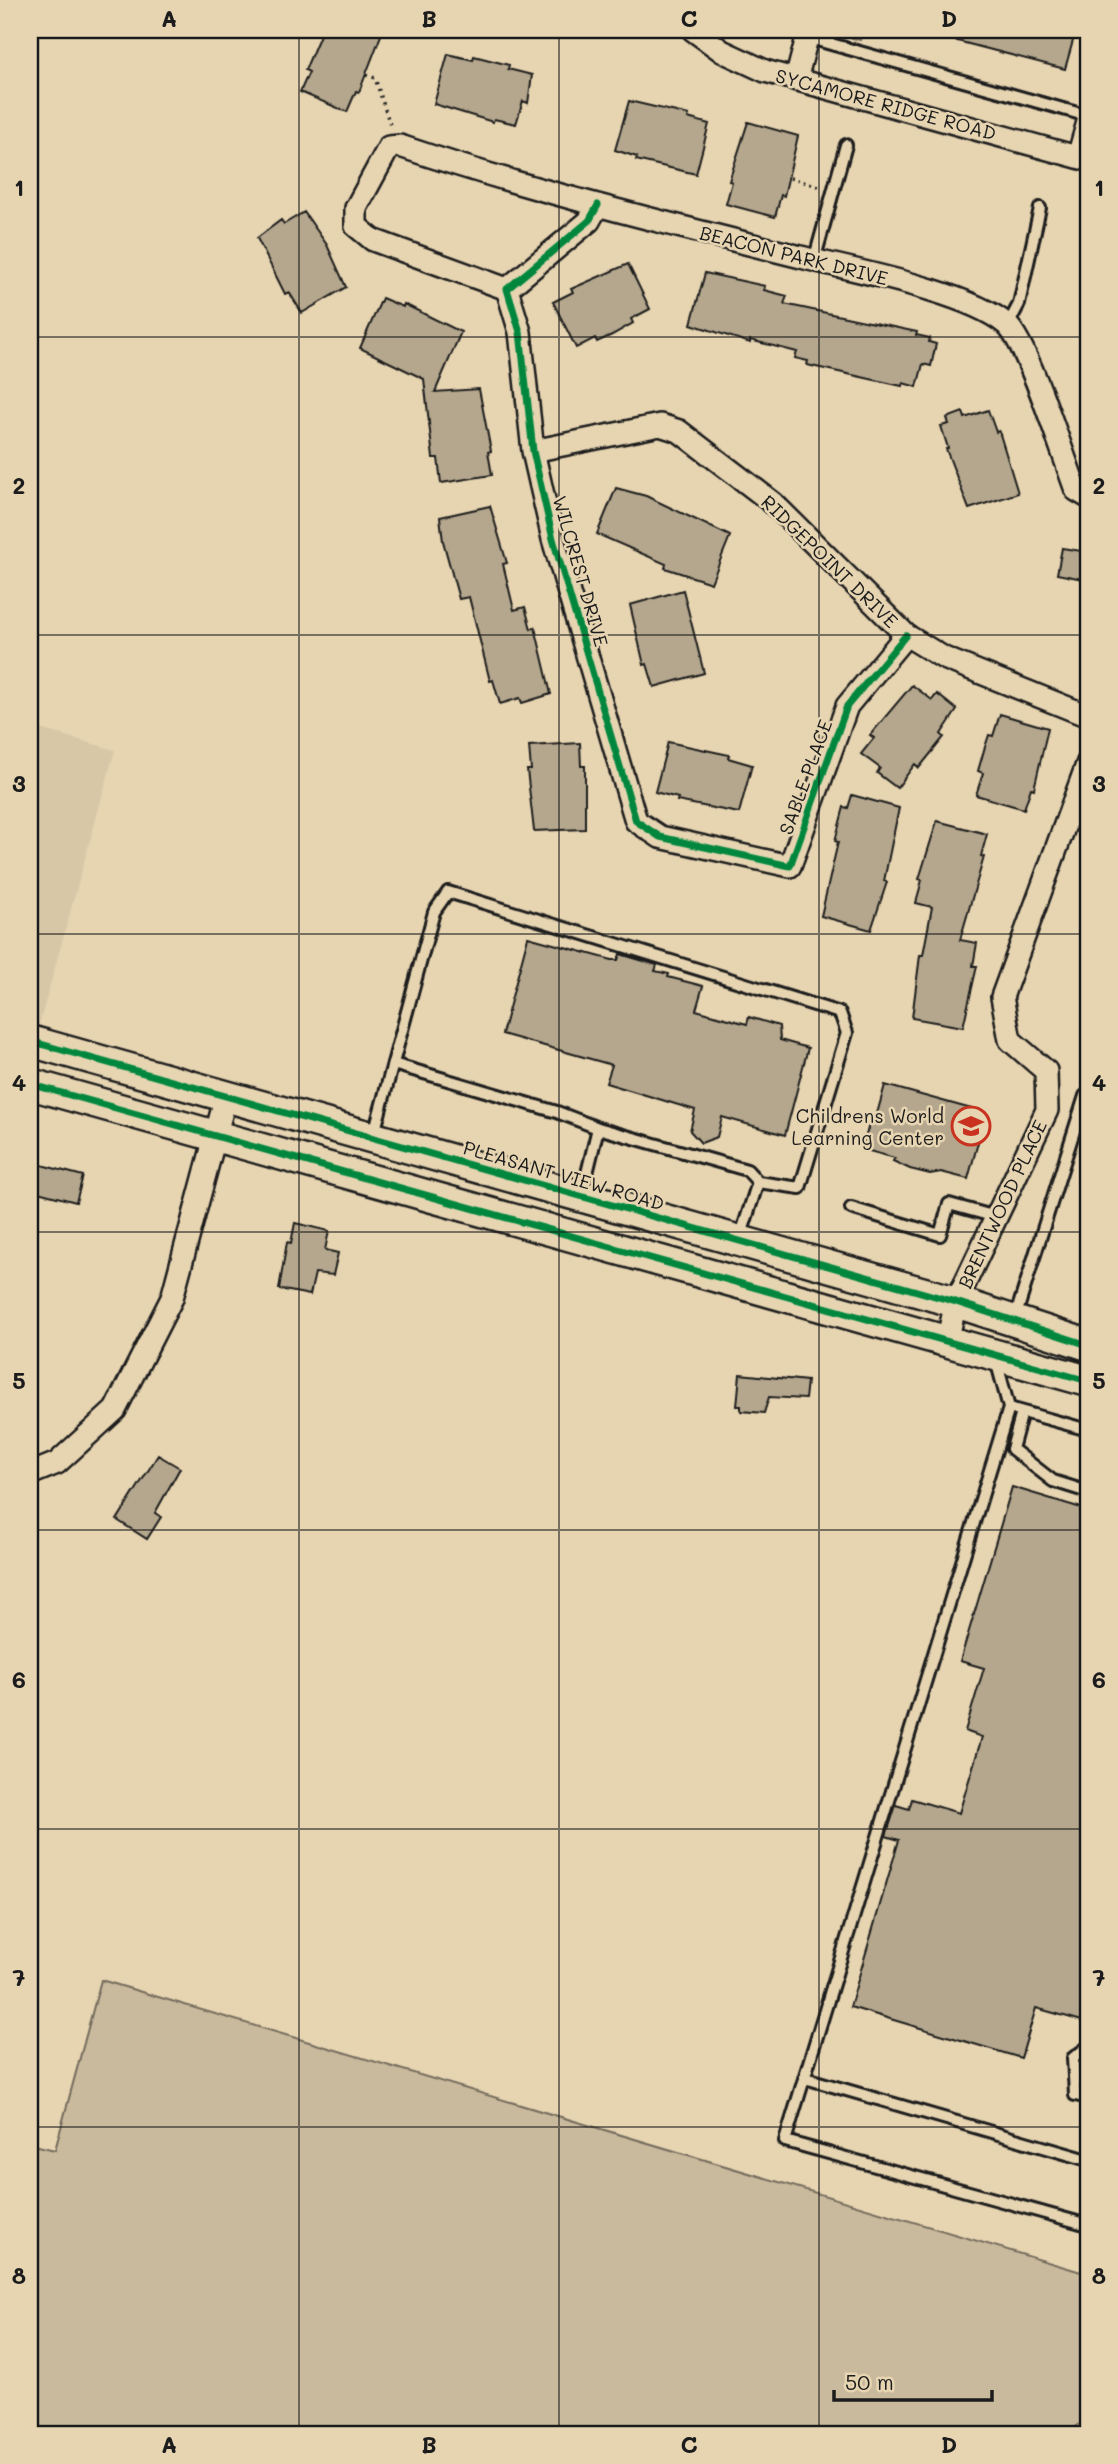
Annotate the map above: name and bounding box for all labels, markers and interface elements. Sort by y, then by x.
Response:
text: A [161,3,177,33]
text: B [421,3,437,33]
text: C [680,3,698,33]
text: D [941,3,957,33]
street label: SYCAMORE RIDGE ROAD [773,63,999,145]
text: 1 [14,172,24,202]
text: 1 [1094,172,1104,202]
street label: BEACON PARK DRIVE [697,220,891,291]
text: 2 [13,470,25,500]
text: 2 [1093,470,1105,500]
street label: RIDGEPOINT DRIVE [756,489,904,633]
street label: WILCREST DRIVE [548,493,614,649]
street label: SABLE PLACE [773,716,837,838]
text: 3 [12,768,26,798]
text: 3 [1092,768,1106,798]
text: 4 [12,1067,26,1097]
text: 4 [1092,1067,1106,1097]
place label: Childrens World Learning Center [791,1103,944,1150]
school or university icon: Childrens World Learning Center [950,1105,992,1147]
street label: BRENTWOOD PLACE [952,1115,1052,1292]
street label: PLEASANT VIEW ROAD [461,1134,667,1216]
text: 5 [12,1365,26,1395]
text: 5 [1092,1365,1106,1395]
text: 6 [12,1664,26,1694]
text: 6 [1092,1664,1106,1694]
text: 7 [13,1962,26,1992]
text: 7 [1093,1962,1106,1992]
text: 8 [12,2260,26,2290]
text: 8 [1092,2260,1106,2290]
scale bar [834,2359,992,2403]
text: 50 m [845,2368,894,2395]
text: A [161,2429,177,2459]
text: B [421,2429,437,2459]
text: C [680,2429,698,2459]
text: D [941,2429,957,2459]

